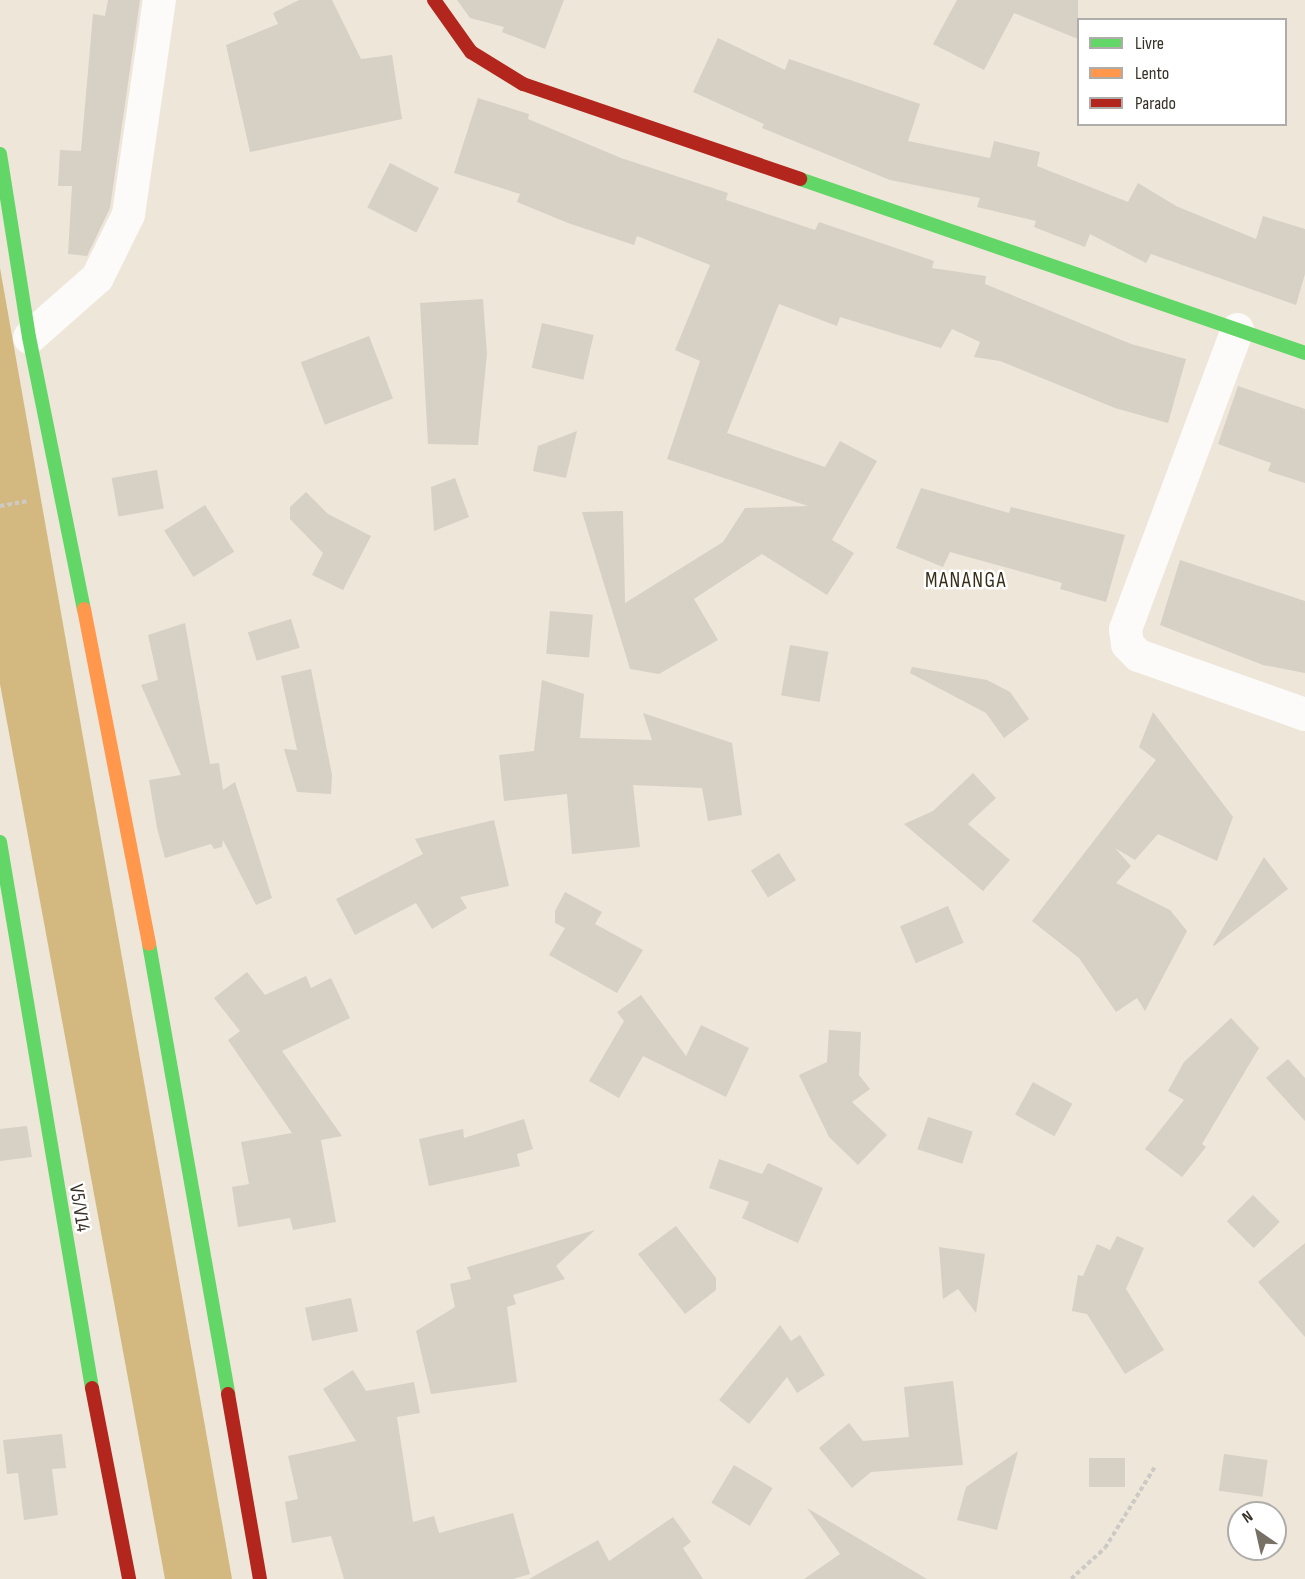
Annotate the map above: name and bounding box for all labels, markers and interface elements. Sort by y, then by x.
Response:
legend [1077,18,1287,126]
text: Livre [1135,33,1164,54]
text: Lento [1135,63,1169,84]
text: Parado [1135,93,1176,114]
district label: MANANGA [925,568,1007,594]
street label: V5/V14 [63,1183,95,1233]
north arrow [1227,1501,1287,1561]
text: N [1239,1507,1257,1528]

